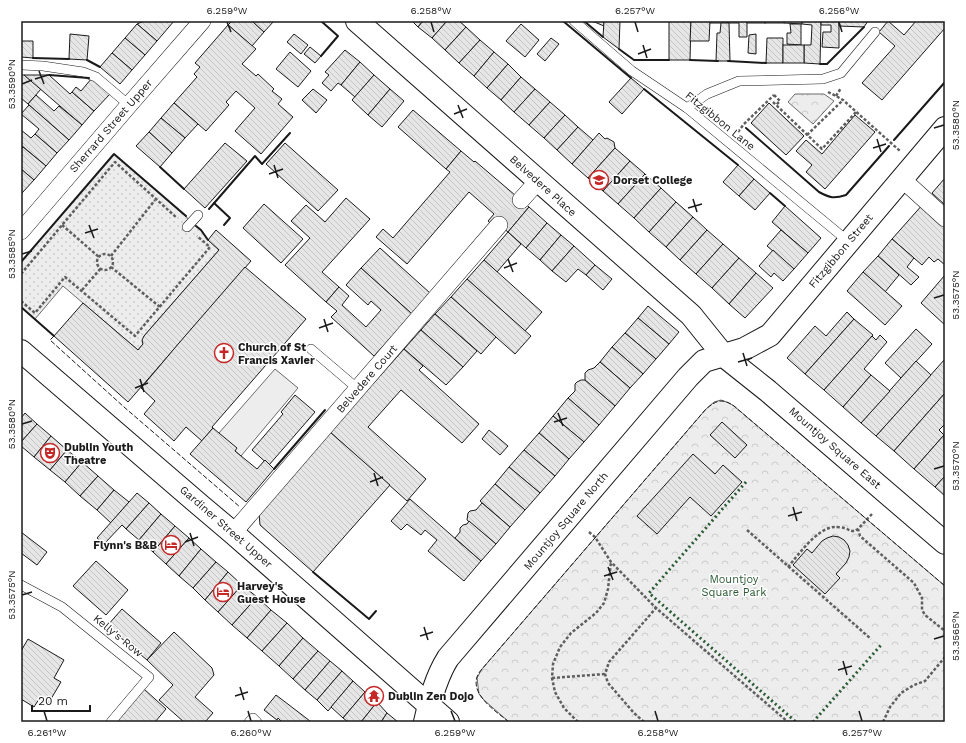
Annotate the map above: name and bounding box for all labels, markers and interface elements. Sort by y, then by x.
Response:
text: 6.259°W [207,5,248,16]
text: 6.258°W [411,5,452,16]
text: 6.257°W [615,5,655,16]
text: 6.256°W [819,5,860,16]
text: 53.3590°N [6,59,17,109]
street label: Sherrard Street Upper [67,76,155,175]
street label: Fitzgibbon Lane [683,89,757,153]
text: 53.3580°N [950,100,961,150]
street label: Belvedere Place [507,153,579,219]
school or university icon: Dorset College [588,169,610,191]
place label: Dorset College [613,174,692,187]
street label: Fitzgibbon Street [806,211,876,291]
text: 53.3585°N [6,229,17,279]
text: 53.3575°N [950,270,961,320]
place label: Church of St Francis Xavier [238,341,315,367]
church icon: Church of St Francis Xavier [213,342,235,364]
street label: Belvedere Court [334,342,400,416]
text: 53.3580°N [6,399,17,449]
street label: Mountjoy Square East [786,405,884,492]
place label: Dublin Youth Theatre [64,441,133,467]
text: 53.3570°N [950,441,961,491]
theatre icon: Dublin Youth Theatre [39,442,61,464]
street label: Mountjoy Square North [521,469,611,573]
street label: Gardiner Street Upper [177,483,275,571]
hotel icon: Flynn's B&B [160,534,182,556]
place label: Flynn's B&B [93,539,157,552]
text: 53.3575°N [6,570,17,620]
park label: Mountjoy Square Park [701,573,767,599]
place label: Harvey's Guest House [237,580,306,606]
hotel icon: Harvey's Guest House [212,581,234,603]
text: 53.3565°N [950,611,961,661]
street label: Kelly's Row [91,612,145,660]
temple icon: Dublin Zen Dojo [363,685,385,707]
scale bar [32,687,90,713]
place label: Dublin Zen Dojo [388,690,474,703]
text: 20 m [38,694,68,708]
text: 6.261°W [28,727,67,738]
text: 6.260°W [230,727,272,738]
text: 6.259°W [435,727,476,738]
text: 6.258°W [638,727,679,738]
text: 6.257°W [842,727,882,738]

